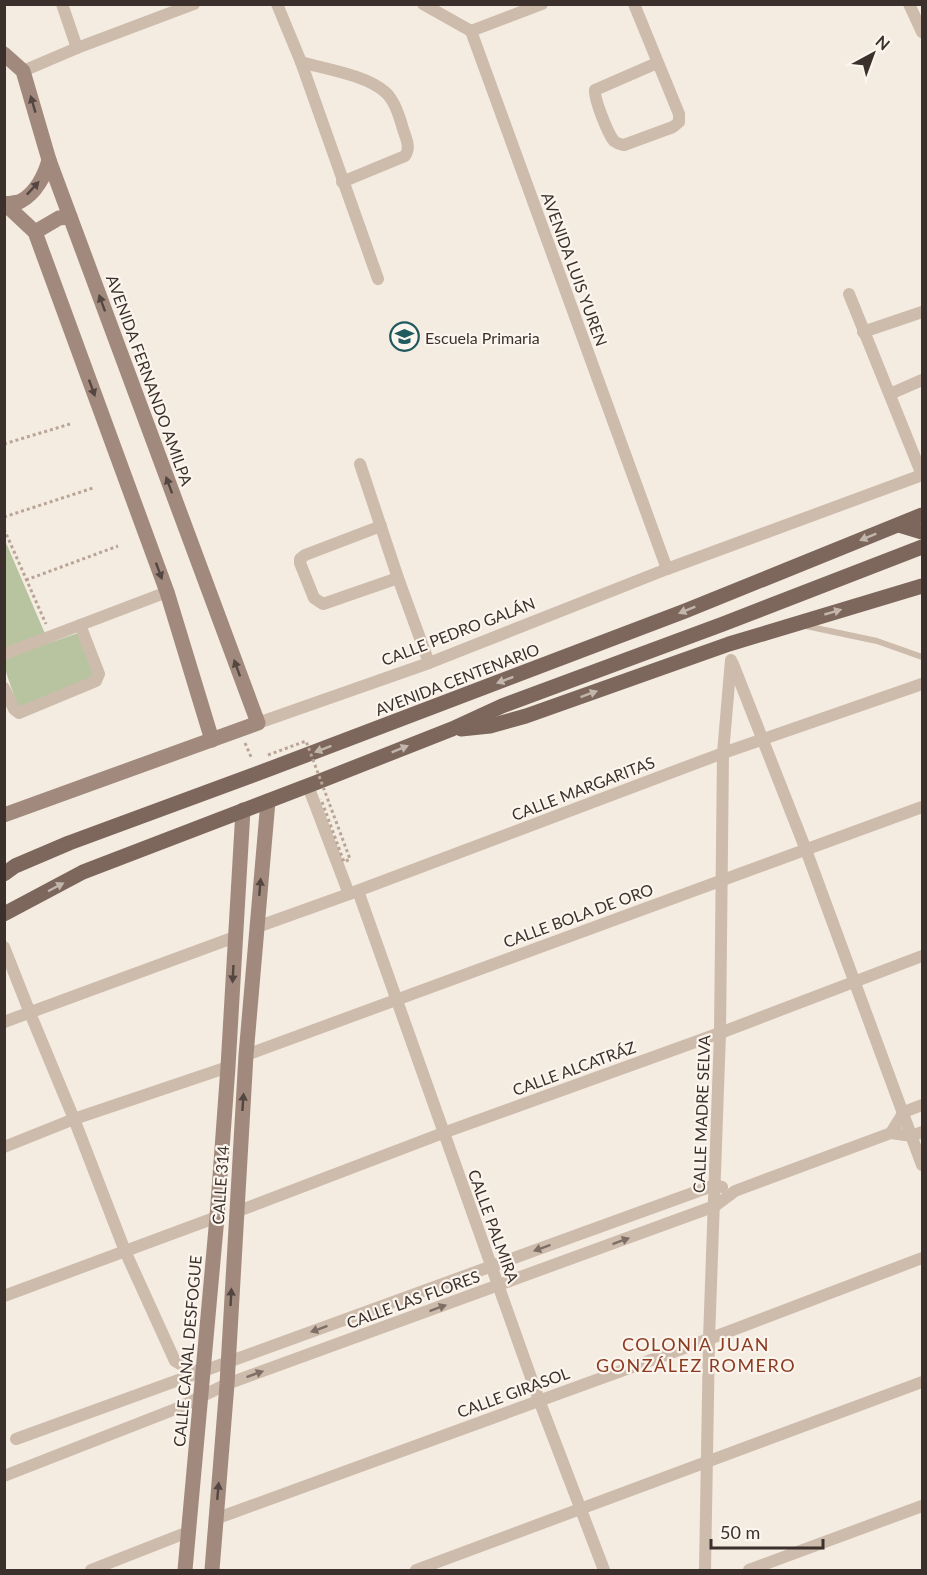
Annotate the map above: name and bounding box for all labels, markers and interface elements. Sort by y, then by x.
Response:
north arrow [843,24,903,84]
text: N [872,31,894,54]
one-way arrow [28,95,37,113]
one-way arrow [26,182,40,196]
street label: AVENIDA LUIS YUREN [538,189,612,349]
street label: AVENIDA FERNANDO AMILPA [103,272,197,488]
one-way arrow [96,293,106,311]
school or university icon: Escuela Primaria [388,321,420,353]
place label: Escuela Primaria [425,328,540,347]
one-way arrow [88,379,97,397]
one-way arrow [164,476,174,494]
one-way arrow [859,533,877,542]
one-way arrow [155,562,165,580]
street label: CALLE PEDRO GALÁN [379,593,537,669]
one-way arrow [678,605,696,615]
one-way arrow [824,607,842,616]
street label: AVENIDA CENTENARIO [372,639,542,719]
one-way arrow [232,659,242,677]
one-way arrow [496,675,514,685]
one-way arrow [580,688,598,698]
one-way arrow [392,744,410,754]
one-way arrow [314,745,332,754]
street label: CALLE MARGARITAS [509,752,657,824]
one-way arrow [256,877,265,896]
street label: CALLE BOLA DE ORO [500,879,656,951]
one-way arrow [48,882,65,892]
one-way arrow [228,964,237,983]
street label: CALLE MADRE SELVA [689,1035,713,1193]
street label: CALLE ALCATRÁZ [510,1037,638,1099]
one-way arrow [238,1093,248,1112]
street label: CALLE 314 [208,1145,232,1225]
street label: CALLE PALMIRA [465,1167,523,1285]
one-way arrow [612,1235,630,1245]
one-way arrow [532,1243,550,1253]
street label: CALLE CANAL DESFOGUE [169,1254,205,1448]
street label: CALLE LAS FLORES [344,1266,482,1332]
one-way arrow [227,1287,236,1306]
one-way arrow [429,1303,447,1312]
one-way arrow [310,1325,328,1334]
district label: COLONIA JUAN GONZÁLEZ ROMERO [596,1333,796,1376]
street label: CALLE GIRASOL [454,1363,572,1421]
one-way arrow [246,1369,264,1379]
one-way arrow [213,1482,223,1501]
scale bar [711,1512,824,1550]
text: 50 m [720,1521,760,1543]

